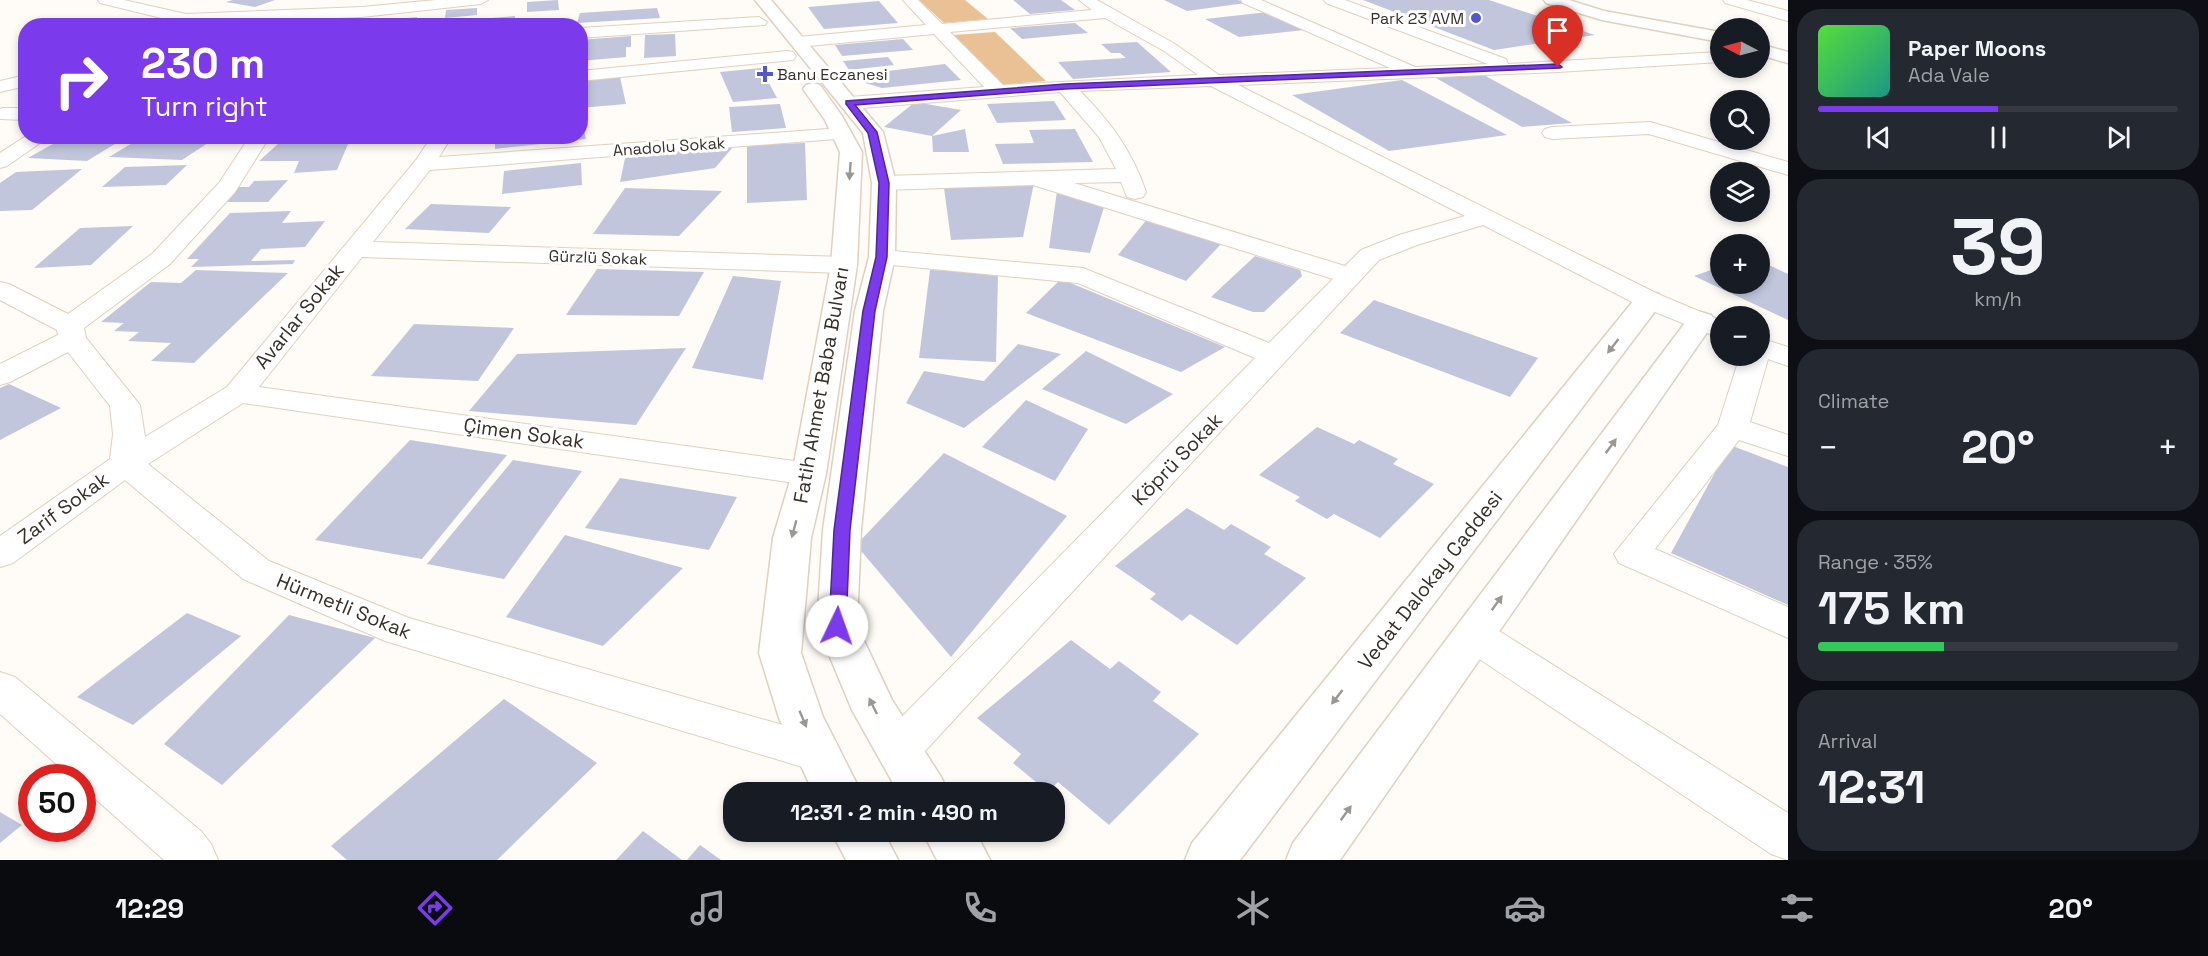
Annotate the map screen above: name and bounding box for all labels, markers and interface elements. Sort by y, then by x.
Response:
pin [1532,5,1583,67]
place label: Park 23 AVM [1370,8,1464,29]
marker: Park 23 AVM [1469,11,1483,25]
icon: arrive [1541,14,1574,47]
north arrow [1710,18,1770,78]
map controls [1710,18,1770,366]
text: Paper Moons [1908,34,2046,62]
text: 230 m [141,37,265,90]
icon: right [42,42,120,120]
text: Ada Vale [1908,62,1990,88]
place label: Banu Eczanesi [777,64,888,85]
marker: Banu Eczanesi [758,67,772,81]
text: Turn right [141,89,268,124]
button: search [1710,90,1770,150]
icon: previous [1862,121,1895,154]
icon: pause [1982,121,2015,154]
icon: next [2102,121,2135,154]
street label: Anadolu Sokak [612,132,726,161]
one-way arrow [845,161,854,180]
button: layers [1710,162,1770,222]
text: 39 [1950,197,2046,297]
button: + [1710,234,1770,294]
street label: Gürzlü Sokak [548,245,648,270]
street label: Avarlar Sokak [249,258,350,374]
street label: Fatih Ahmet Baba Bulvarı [787,265,855,505]
text: km/h [1974,286,2022,312]
button: − [1710,306,1770,366]
one-way arrow [1608,338,1620,353]
text: Climate [1818,388,1889,414]
street label: Köprü Sokak [1126,407,1228,511]
street label: Çimen Sokak [462,412,586,454]
text: 20° [1961,419,2035,476]
text: − [1818,427,1838,469]
text: + [2158,427,2178,469]
one-way arrow [1605,438,1617,454]
street label: Zarif Sokak [12,466,114,550]
street label: Vedat Dalokay Caddesi [1352,485,1508,675]
one-way arrow [789,520,799,538]
text: Range · 35% [1818,549,1933,575]
street label: Hürmetli Sokak [273,567,415,645]
text: 175 km [1818,580,1966,637]
position arrow [805,594,869,658]
one-way arrow [1491,596,1503,612]
one-way arrow [1332,690,1344,705]
one-way arrow [868,697,877,714]
one-way arrow [798,710,808,728]
text: Arrival [1818,728,1877,754]
text: 12:31 [1818,759,1925,816]
speed limit sign: 50 [18,764,96,842]
text: 12:31 · 2 min · 490 m [790,798,998,826]
one-way arrow [1339,805,1351,820]
icon: directions [414,887,456,929]
icon: music [687,887,729,929]
icon: phone [959,887,1001,929]
icon: climate [1232,887,1274,929]
icon: car [1504,887,1546,929]
icon: filters [1776,887,1818,929]
text: 12:29 [115,891,184,926]
text: 20° [2049,891,2093,926]

